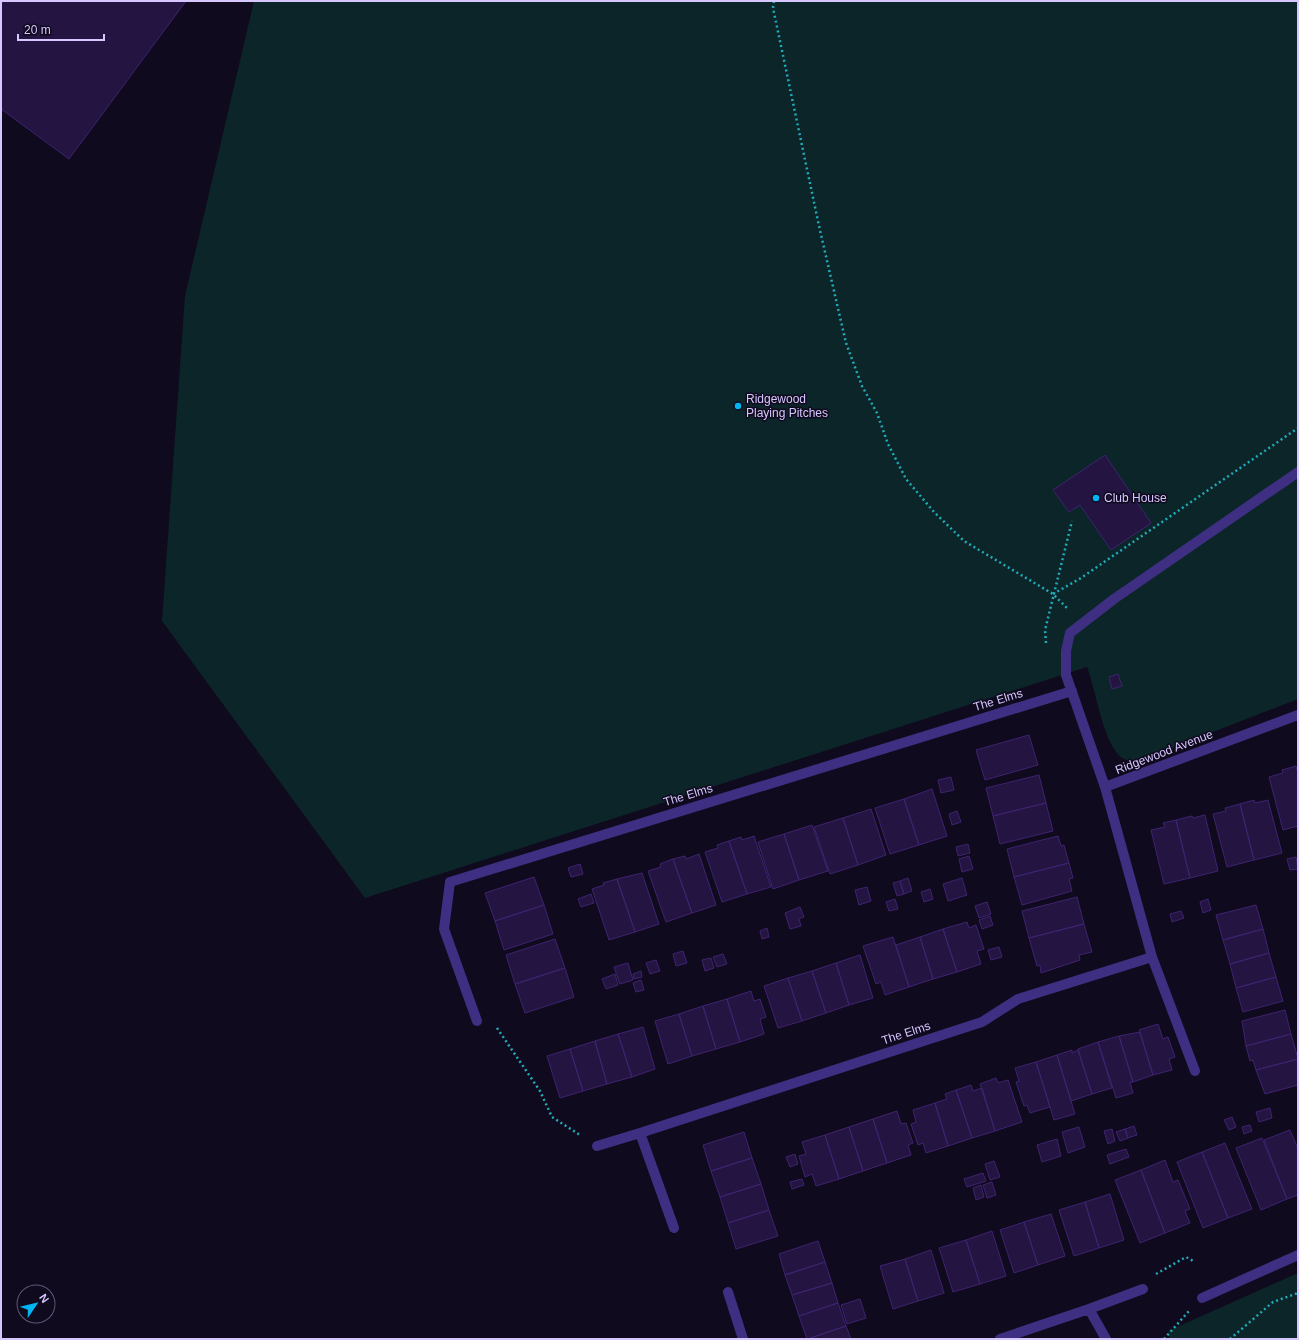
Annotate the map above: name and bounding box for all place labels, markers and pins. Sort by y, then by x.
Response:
place label: Ridgewood Playing Pitches [746,392,828,420]
marker: Ridgewood Playing Pitches [733,401,743,411]
place label: Club House [1104,491,1167,505]
marker: Club House [1091,493,1101,503]

